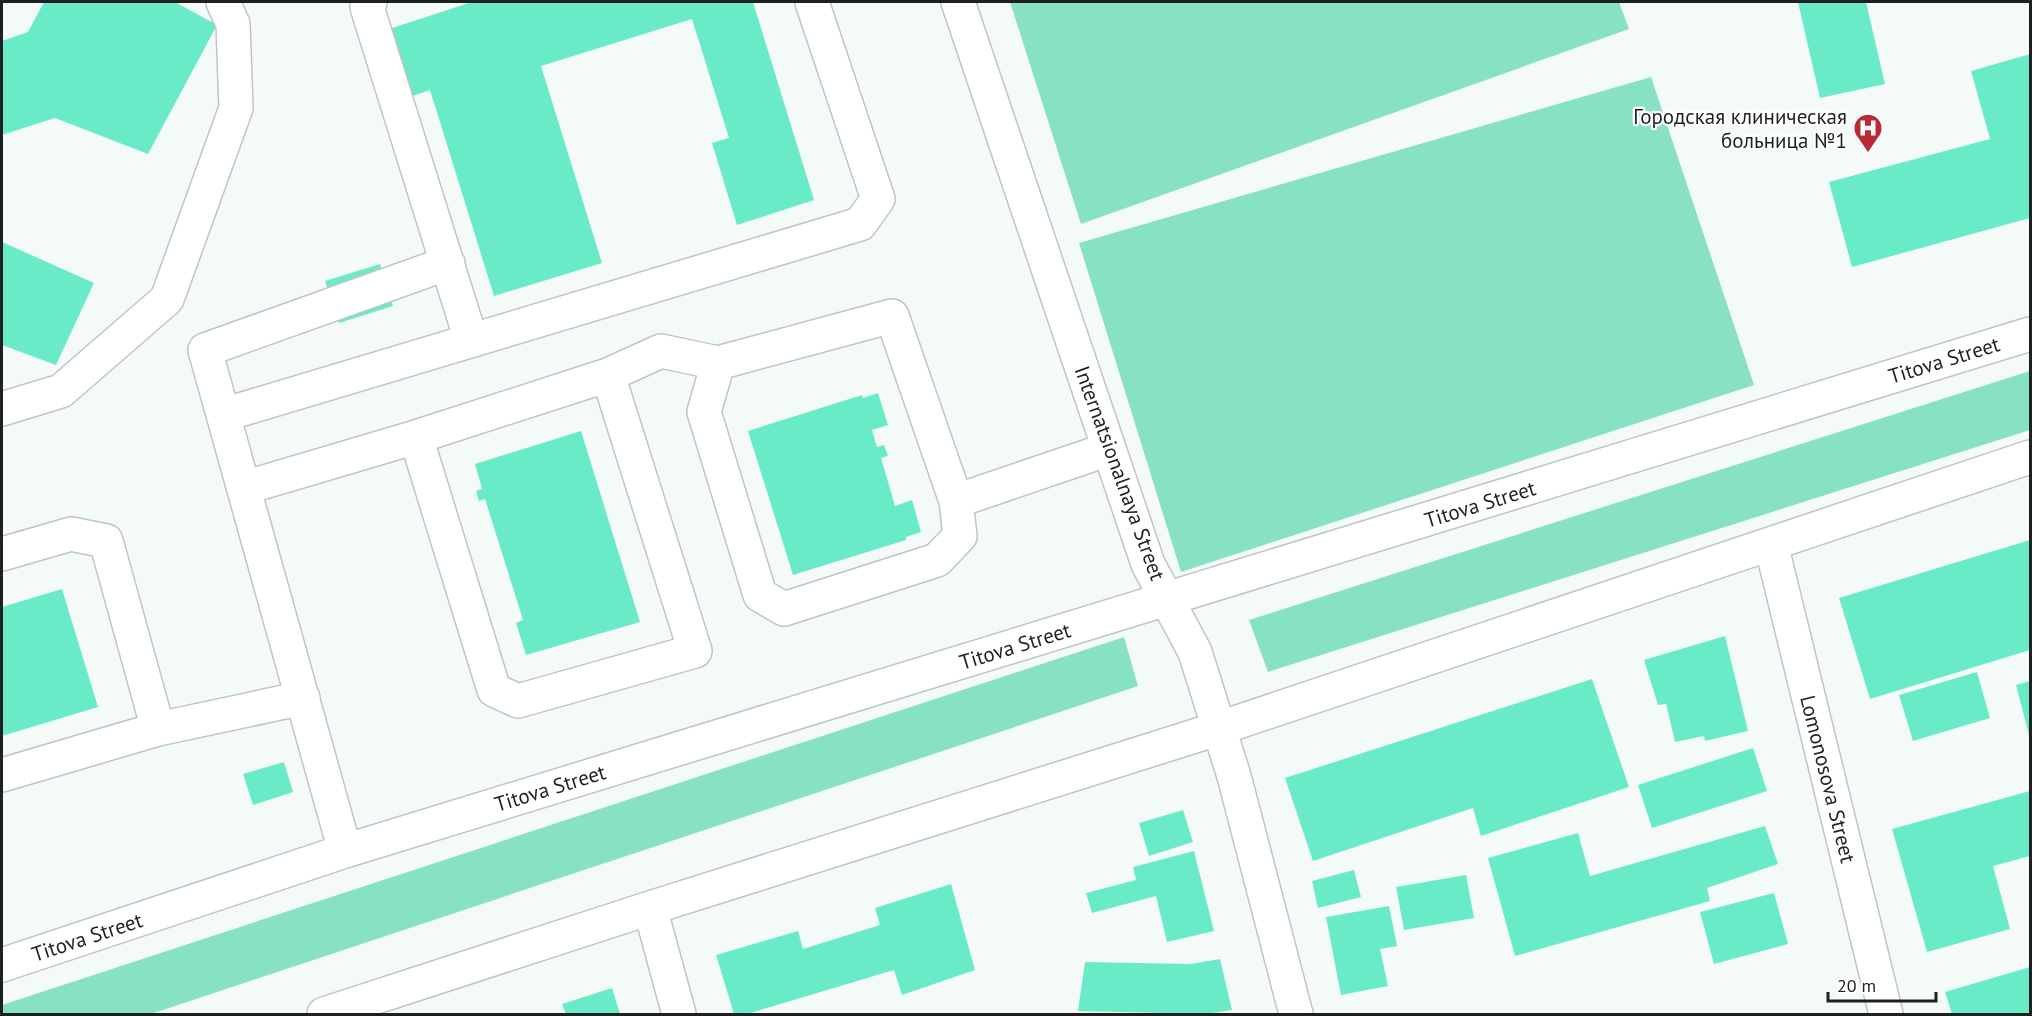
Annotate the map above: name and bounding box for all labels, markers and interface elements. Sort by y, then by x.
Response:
place label: Городская клиническая больница №1 [1633,103,1847,154]
hospital icon: Городская клиническая больница №1 [1852,112,1884,154]
street label: Titova Street [1885,330,2003,390]
street label: Internatsionalnaya Street [1069,362,1171,584]
street label: Titova Street [1421,474,1539,534]
street label: Titova Street [956,616,1074,676]
street label: Lomonosova Street [1794,693,1862,865]
street label: Titova Street [491,758,609,818]
street label: Titova Street [28,906,146,968]
scale bar [1828,965,1936,1003]
text: 20 m [1837,974,1876,997]

